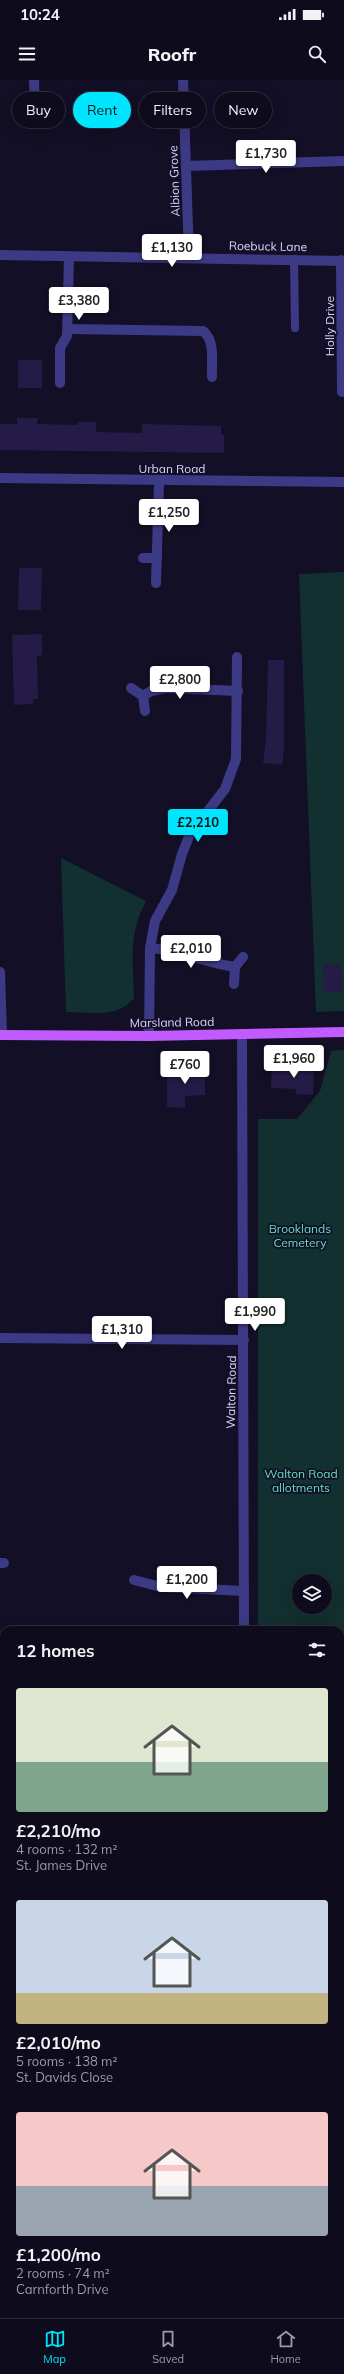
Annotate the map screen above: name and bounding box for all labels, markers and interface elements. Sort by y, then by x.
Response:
text: 10:24 [20,5,60,24]
icon: menu [16,43,38,65]
text: Roofr [148,43,196,66]
icon: search [306,43,328,65]
chip: Buy [12,92,65,128]
chip: Rent [73,92,131,128]
chip: Filters [139,92,206,128]
chip: New [214,92,272,128]
pin: £1,730 [233,140,299,174]
street label: Albion Grove [165,145,183,217]
text: £1,730 [245,145,287,161]
pin: £1,130 [139,234,205,268]
street label: Roebuck Lane [229,238,307,254]
text: £1,130 [151,239,193,255]
pin: £3,380 [46,287,112,321]
text: £3,380 [58,292,100,308]
street label: Holly Drive [322,296,337,356]
street label: Urban Road [138,461,206,476]
pin: £1,250 [136,499,202,533]
text: £1,250 [148,504,190,520]
pin: £2,800 [147,666,213,700]
text: £2,800 [159,671,201,687]
pin: £2,210 [165,809,231,843]
text: £2,210 [177,814,219,830]
pin: £2,010 [158,935,224,969]
text: £2,010 [170,940,212,956]
street label: Marsland Road [130,1014,214,1030]
pin: £1,960 [261,1045,327,1079]
text: £1,960 [273,1050,315,1066]
pin: £760 [161,1051,209,1085]
text: £760 [169,1056,201,1072]
park label: Brooklands Cemetery [269,1221,331,1250]
pin: £1,990 [222,1298,288,1332]
text: £1,990 [234,1303,276,1319]
pin: £1,310 [89,1316,155,1350]
text: £1,310 [101,1321,143,1337]
street label: Walton Road [223,1355,239,1429]
park label: Walton Road allotments [264,1466,338,1495]
pin: £1,200 [154,1566,220,1600]
text: £1,200 [166,1571,208,1587]
map controls [292,1574,332,1614]
button: layers [292,1574,332,1614]
icon: filters [306,1639,328,1661]
text: 12 homes [16,1640,95,1661]
icon: home [136,1714,208,1786]
text: £2,210/mo [16,1820,101,1841]
text: 4 rooms · 132 m² [16,1841,117,1857]
text: St. James Drive [16,1857,107,1873]
icon: home [136,1926,208,1998]
text: £2,010/mo [16,2032,101,2053]
text: 5 rooms · 138 m² [16,2053,117,2069]
text: St. Davids Close [16,2069,113,2085]
icon: home [136,2138,208,2210]
text: £1,200/mo [16,2244,101,2265]
text: 2 rooms · 74 m² [16,2265,110,2281]
text: Carnforth Drive [16,2281,108,2297]
tab: Map [43,2328,66,2366]
tab: Saved [152,2328,184,2366]
tab: Home [270,2328,301,2366]

